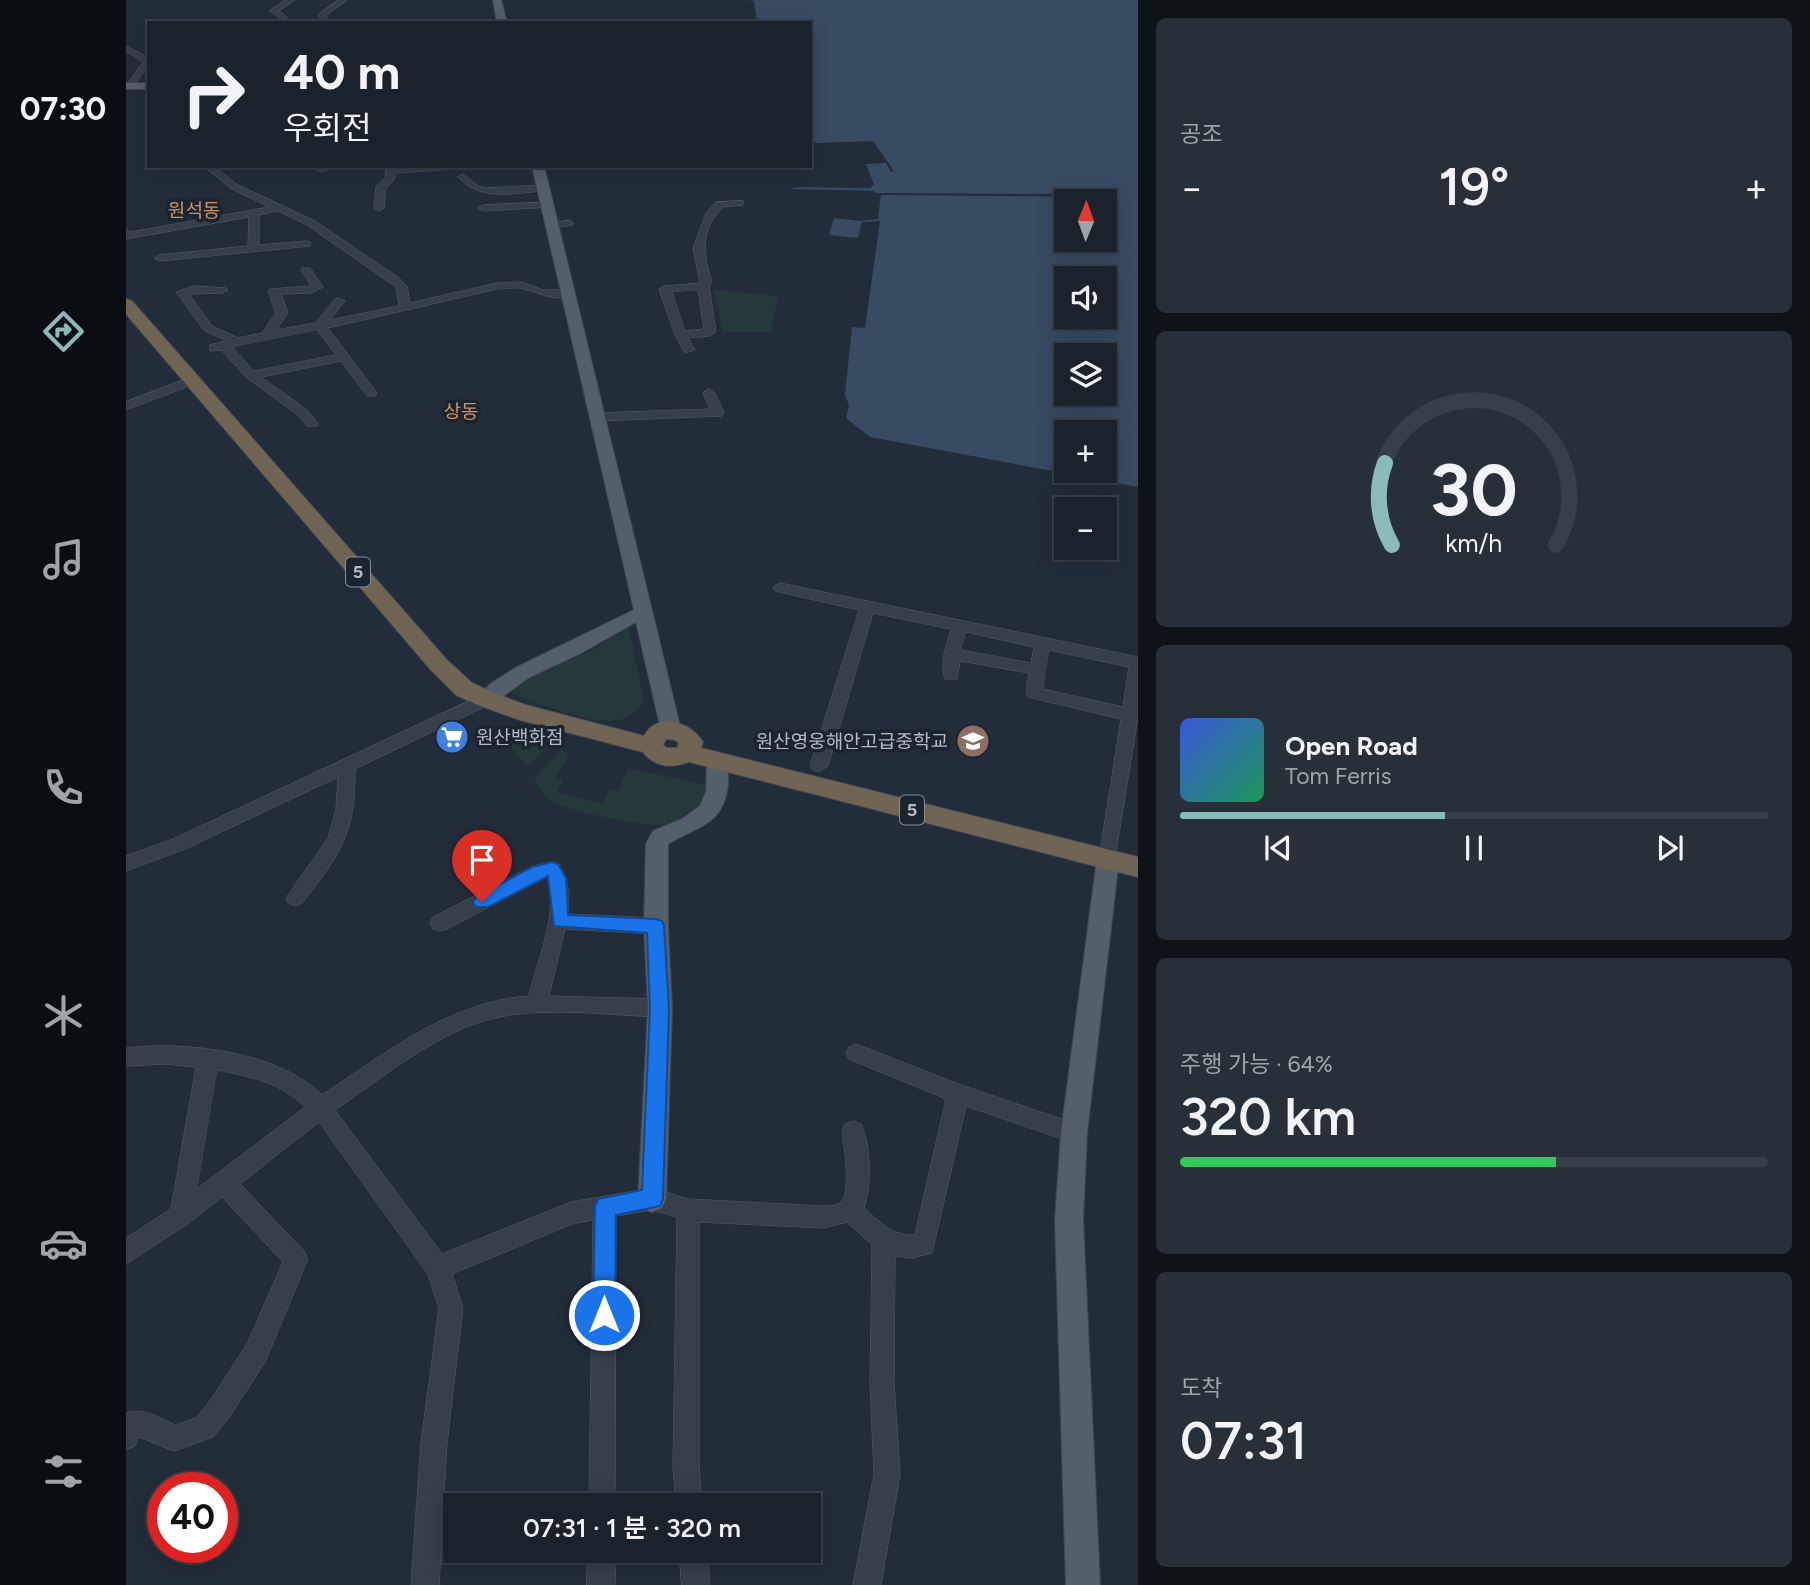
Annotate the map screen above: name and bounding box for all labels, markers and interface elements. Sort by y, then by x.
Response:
text: 40 m [283,42,400,101]
icon: right [168,49,259,140]
text: 07:30 [20,90,106,128]
text: 우회전 [283,109,371,147]
text: 공조 [1180,120,1222,148]
text: 19° [1438,156,1510,218]
text: − [1180,165,1204,211]
text: + [1744,165,1768,211]
north arrow [1054,189,1116,252]
map controls [1054,189,1117,560]
district label: 원석동 [168,199,220,222]
button: sound [1054,266,1117,329]
icon: directions [39,307,88,356]
button: layers [1054,343,1117,406]
district label: 상동 [444,400,478,423]
button: + [1054,420,1117,483]
text: 30 [1430,447,1518,534]
button: − [1054,497,1117,560]
text: km/h [1445,528,1503,558]
icon: music [39,535,88,584]
road number: 5 [346,558,370,586]
supermarket icon: 원산백화점 [433,718,471,756]
school or university icon: 원산영웅해안고급중학교 [954,722,992,760]
place label: 원산백화점 [476,726,563,749]
place label: 원산영웅해안고급중학교 [756,730,948,753]
text: Open Road [1285,730,1418,762]
text: Tom Ferris [1285,762,1391,790]
icon: phone [39,763,88,812]
road number: 5 [900,796,924,824]
icon: previous [1259,829,1297,867]
icon: pause [1455,829,1493,867]
icon: next [1651,829,1689,867]
pin [452,830,512,902]
icon: arrive [463,841,501,879]
icon: climate [39,991,88,1040]
text: 주행 가능 · 64% [1180,1050,1333,1078]
text: 320 km [1180,1086,1356,1148]
icon: car [39,1219,88,1268]
position arrow [567,1278,641,1352]
text: 도착 [1180,1374,1222,1402]
text: 07:31 [1180,1410,1307,1472]
icon: filters [39,1447,88,1496]
speed limit sign: 40 [147,1472,238,1563]
text: 07:31 · 1 분 · 320 m [523,1512,741,1544]

